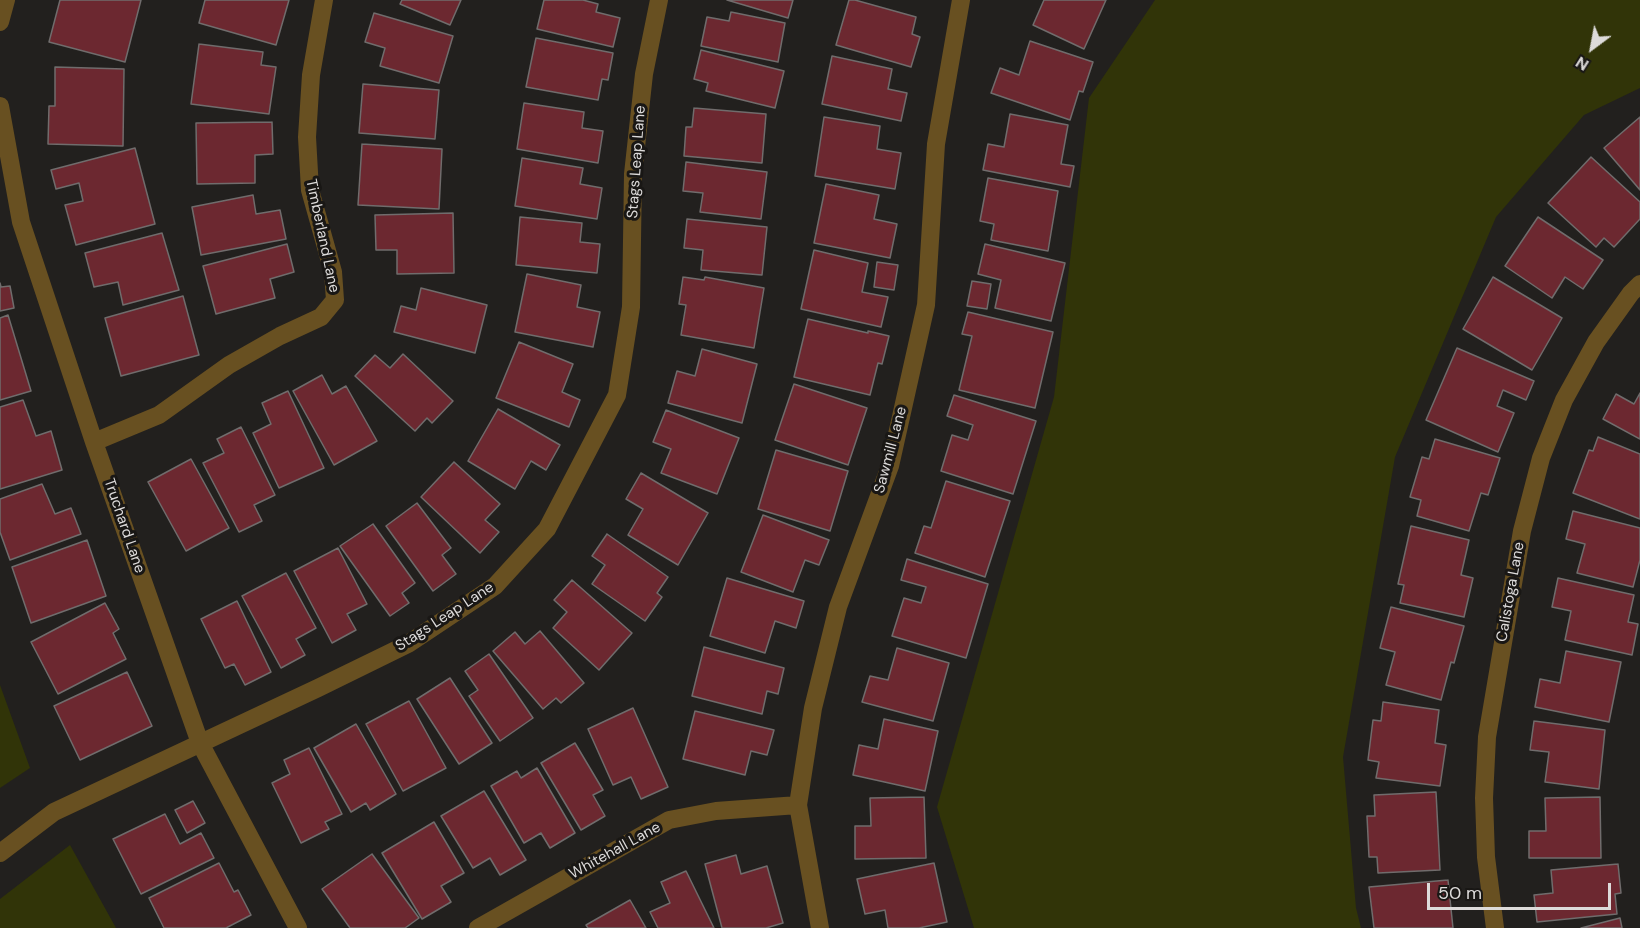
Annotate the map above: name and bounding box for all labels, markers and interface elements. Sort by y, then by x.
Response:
north arrow [1562,18,1622,78]
text: N [1572,52,1593,76]
street label: Stags Leap Lane [624,105,650,219]
street label: Timberland Lane [301,178,343,294]
street label: Sawmill Lane [871,405,911,495]
street label: Truchard Lane [99,476,149,576]
street label: Calistoga Lane [1493,541,1529,643]
street label: Stags Leap Lane [393,579,497,655]
street label: Whitehall Lane [566,819,664,883]
scale bar [1430,871,1614,909]
text: 50 m [1438,881,1482,905]

